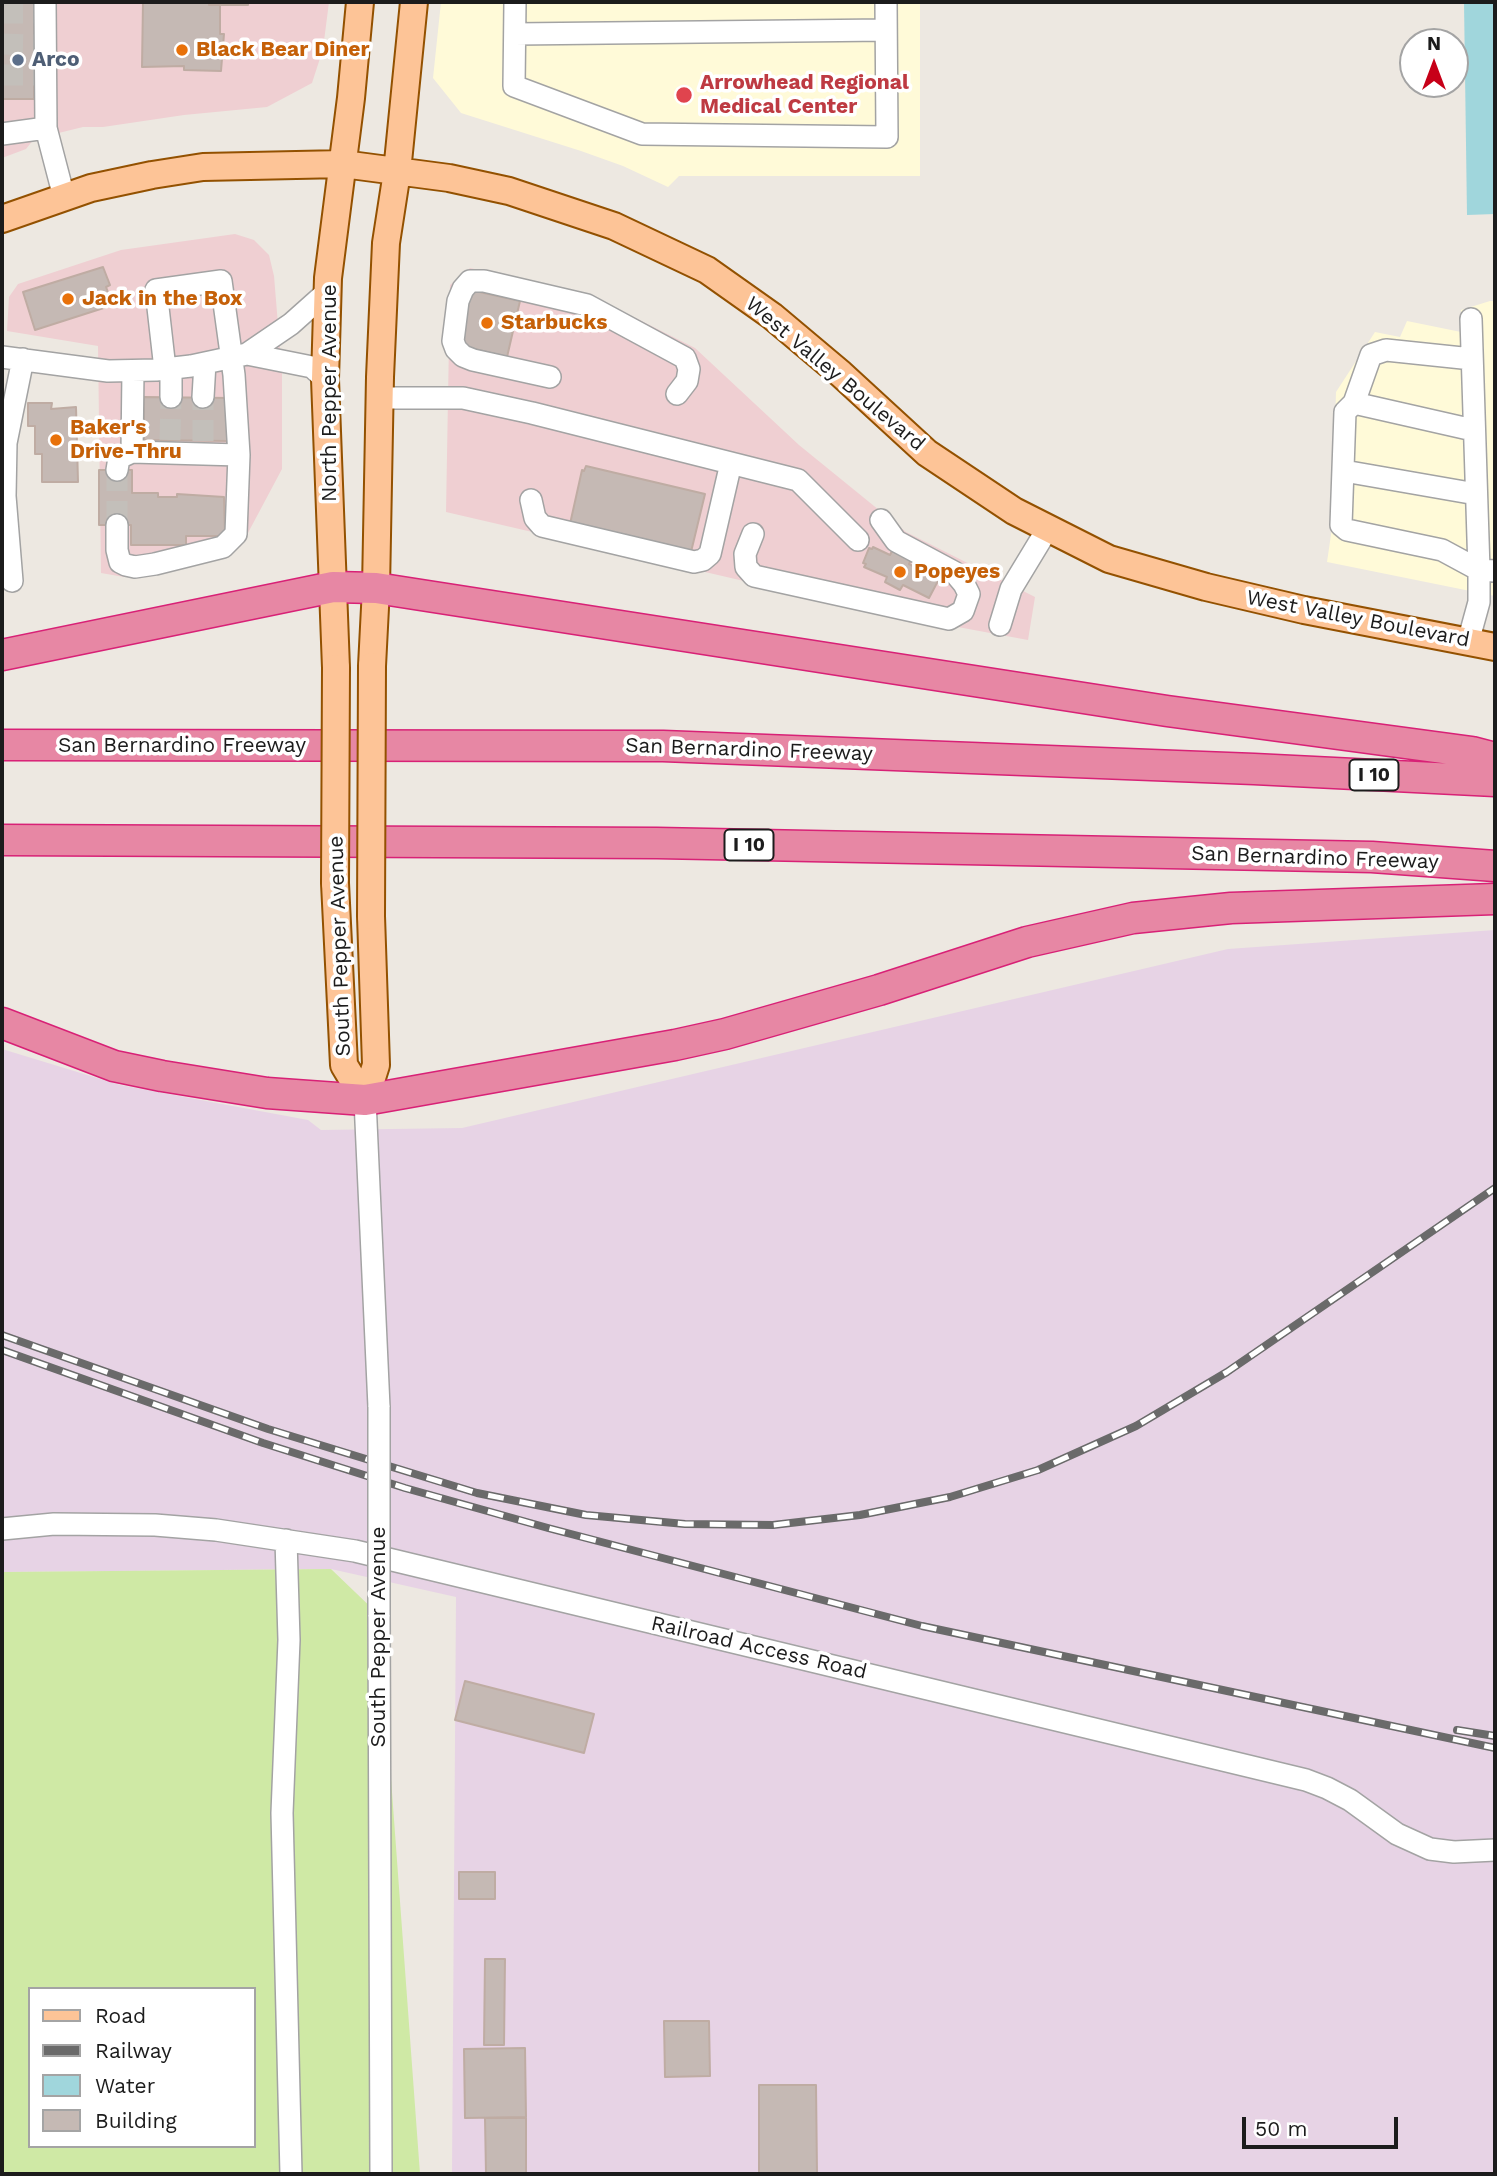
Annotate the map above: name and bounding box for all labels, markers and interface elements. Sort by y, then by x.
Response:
north arrow [1399,28,1469,98]
text: N [1427,32,1441,55]
place label: Black Bear Diner [196,37,370,63]
marker: Black Bear Diner [174,42,190,58]
place label: Arco [32,47,80,73]
marker: Arco [10,52,26,68]
place label: Arrowhead Regional Medical Center [700,70,909,120]
marker: Arrowhead Regional Medical Center [674,85,694,105]
street label: North Pepper Avenue [317,284,343,502]
place label: Jack in the Box [82,286,242,312]
marker: Jack in the Box [60,291,76,307]
street label: West Valley Boulevard [740,291,930,457]
place label: Starbucks [501,310,607,336]
marker: Starbucks [479,315,495,331]
place label: Baker's Drive-Thru [70,415,182,465]
marker: Baker's Drive-Thru [48,432,64,448]
place label: Popeyes [914,559,1000,585]
marker: Popeyes [892,564,908,580]
street label: West Valley Boulevard [1244,585,1472,653]
street label: San Bernardino Freeway [58,733,306,759]
street label: San Bernardino Freeway [625,733,873,767]
road number: I 10 [1350,760,1398,790]
road number: I 10 [724,830,774,860]
street label: South Pepper Avenue [324,835,356,1057]
street label: San Bernardino Freeway [1191,841,1439,875]
street label: South Pepper Avenue [366,1526,392,1748]
street label: Railroad Access Road [649,1611,869,1685]
legend [28,1987,256,2148]
text: Road [95,2003,146,2028]
text: Railway [95,2038,172,2063]
text: Water [95,2073,155,2098]
scale bar [1245,2102,1401,2146]
text: Building [95,2108,177,2133]
text: 50 m [1255,2116,1307,2141]

